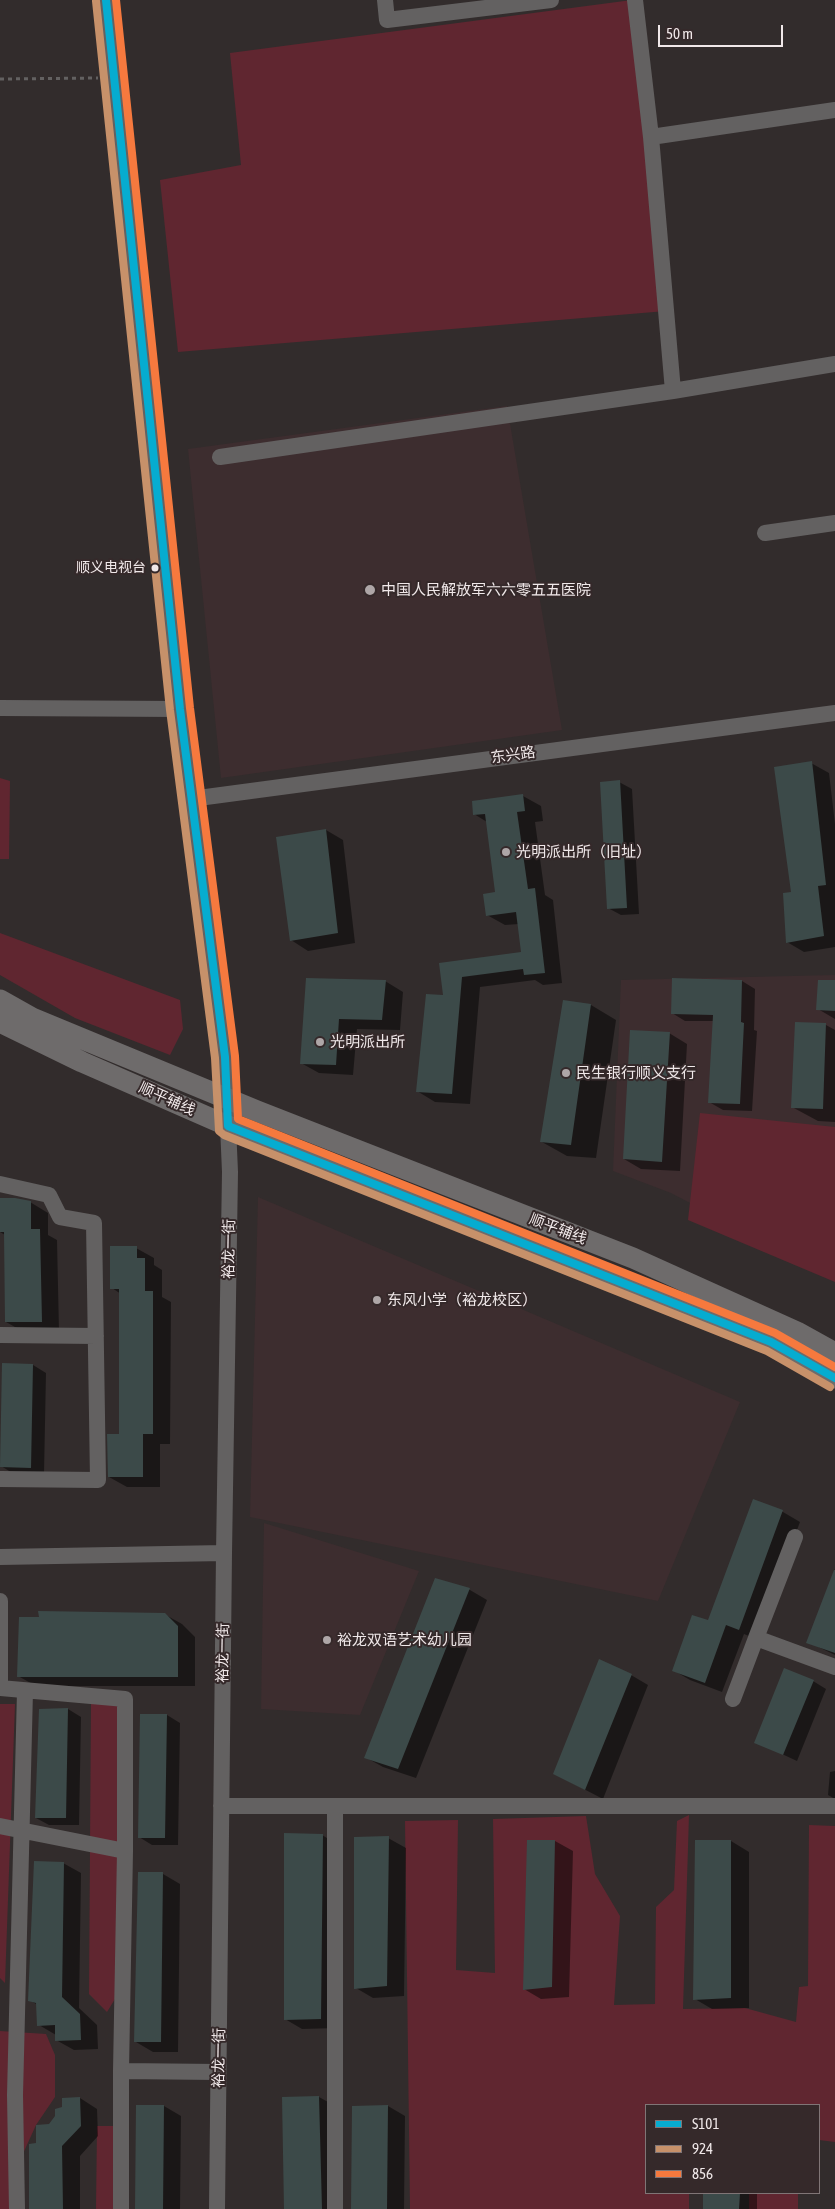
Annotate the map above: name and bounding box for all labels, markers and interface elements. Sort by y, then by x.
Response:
scale bar [660,15,785,47]
text: 50 m [666,25,693,42]
place label: 顺义电视台 [76,560,146,576]
marker: 顺义电视台 [150,563,160,573]
place label: 中国人民解放军六六零五五医院 [381,581,591,599]
marker: 中国人民解放军六六零五五医院 [363,583,377,597]
street label: 东兴路 [489,743,537,767]
place label: 光明派出所（旧址） [516,843,651,861]
marker: 光明派出所（旧址） [500,846,512,858]
place label: 光明派出所 [330,1033,405,1051]
marker: 光明派出所 [314,1036,326,1048]
place label: 民生银行顺义支行 [576,1064,696,1082]
marker: 民生银行顺义支行 [560,1067,572,1079]
street label: 顺平辅线 [136,1079,198,1119]
street label: 顺平辅线 [527,1210,589,1248]
street label: 裕龙一街 [219,1219,239,1279]
place label: 东风小学（裕龙校区） [387,1291,537,1309]
marker: 东风小学（裕龙校区） [371,1294,383,1306]
street label: 裕龙一街 [213,1623,233,1683]
place label: 裕龙双语艺术幼儿园 [337,1631,472,1649]
marker: 裕龙双语艺术幼儿园 [321,1634,333,1646]
street label: 裕龙一街 [209,2028,229,2088]
legend [645,2104,820,2194]
text: S101 [692,2115,719,2132]
text: 924 [692,2140,713,2157]
text: 856 [692,2165,713,2182]

